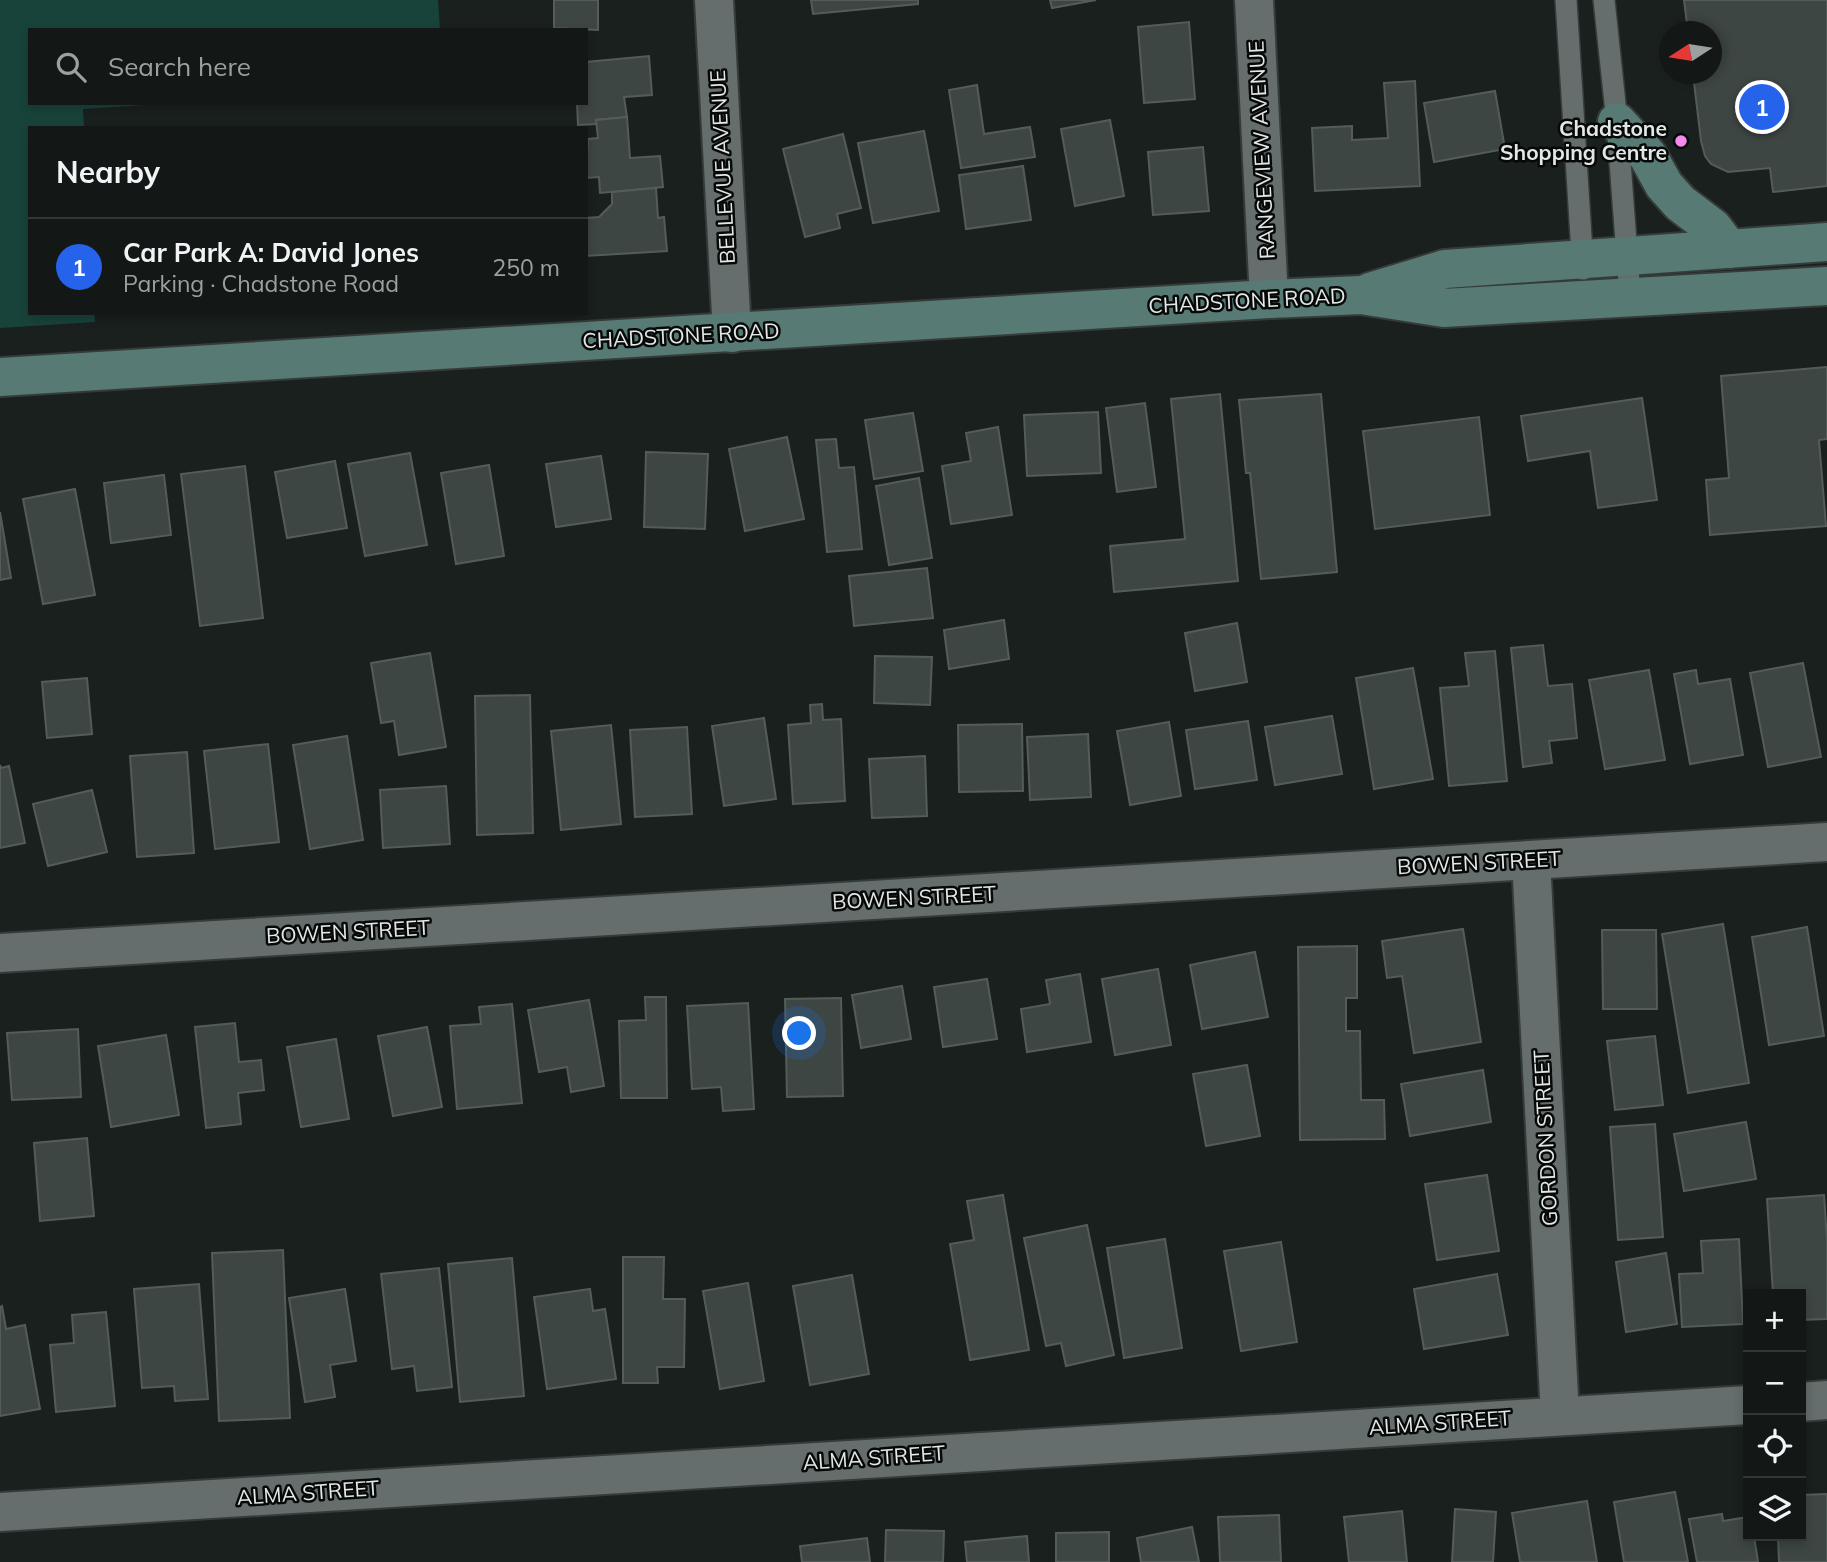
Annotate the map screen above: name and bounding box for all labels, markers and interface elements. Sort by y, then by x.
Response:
north arrow [1659,21,1722,84]
search box [28,28,588,105]
street label: RANGEVIEW AVENUE [1242,40,1280,260]
icon: search [52,48,90,86]
text: Search here [108,50,251,83]
street label: BELLEVUE AVENUE [704,69,740,265]
pin: 1 [1739,81,1785,133]
place label: Chadstone Shopping Centre [1500,115,1667,165]
marker: Chadstone Shopping Centre [1673,133,1689,149]
text: Nearby [56,153,160,191]
text: Car Park A: David Jones [123,236,419,269]
text: 1 [72,253,86,282]
text: 250 m [492,253,560,282]
text: Parking · Chadstone Road [123,269,399,298]
street label: CHADSTONE ROAD [1148,282,1346,318]
street label: CHADSTONE ROAD [582,317,780,353]
street label: BOWEN STREET [1396,845,1562,879]
street label: BOWEN STREET [831,880,997,914]
street label: BOWEN STREET [265,914,431,948]
your location [782,1016,816,1050]
street label: GORDON STREET [1527,1049,1563,1227]
map controls [1743,1289,1806,1541]
button: + [1743,1289,1806,1352]
button: − [1743,1352,1806,1415]
street label: ALMA STREET [1368,1404,1512,1440]
button: locate [1743,1415,1806,1478]
street label: ALMA STREET [802,1439,946,1475]
street label: ALMA STREET [236,1474,380,1510]
button: layers [1743,1478,1806,1541]

